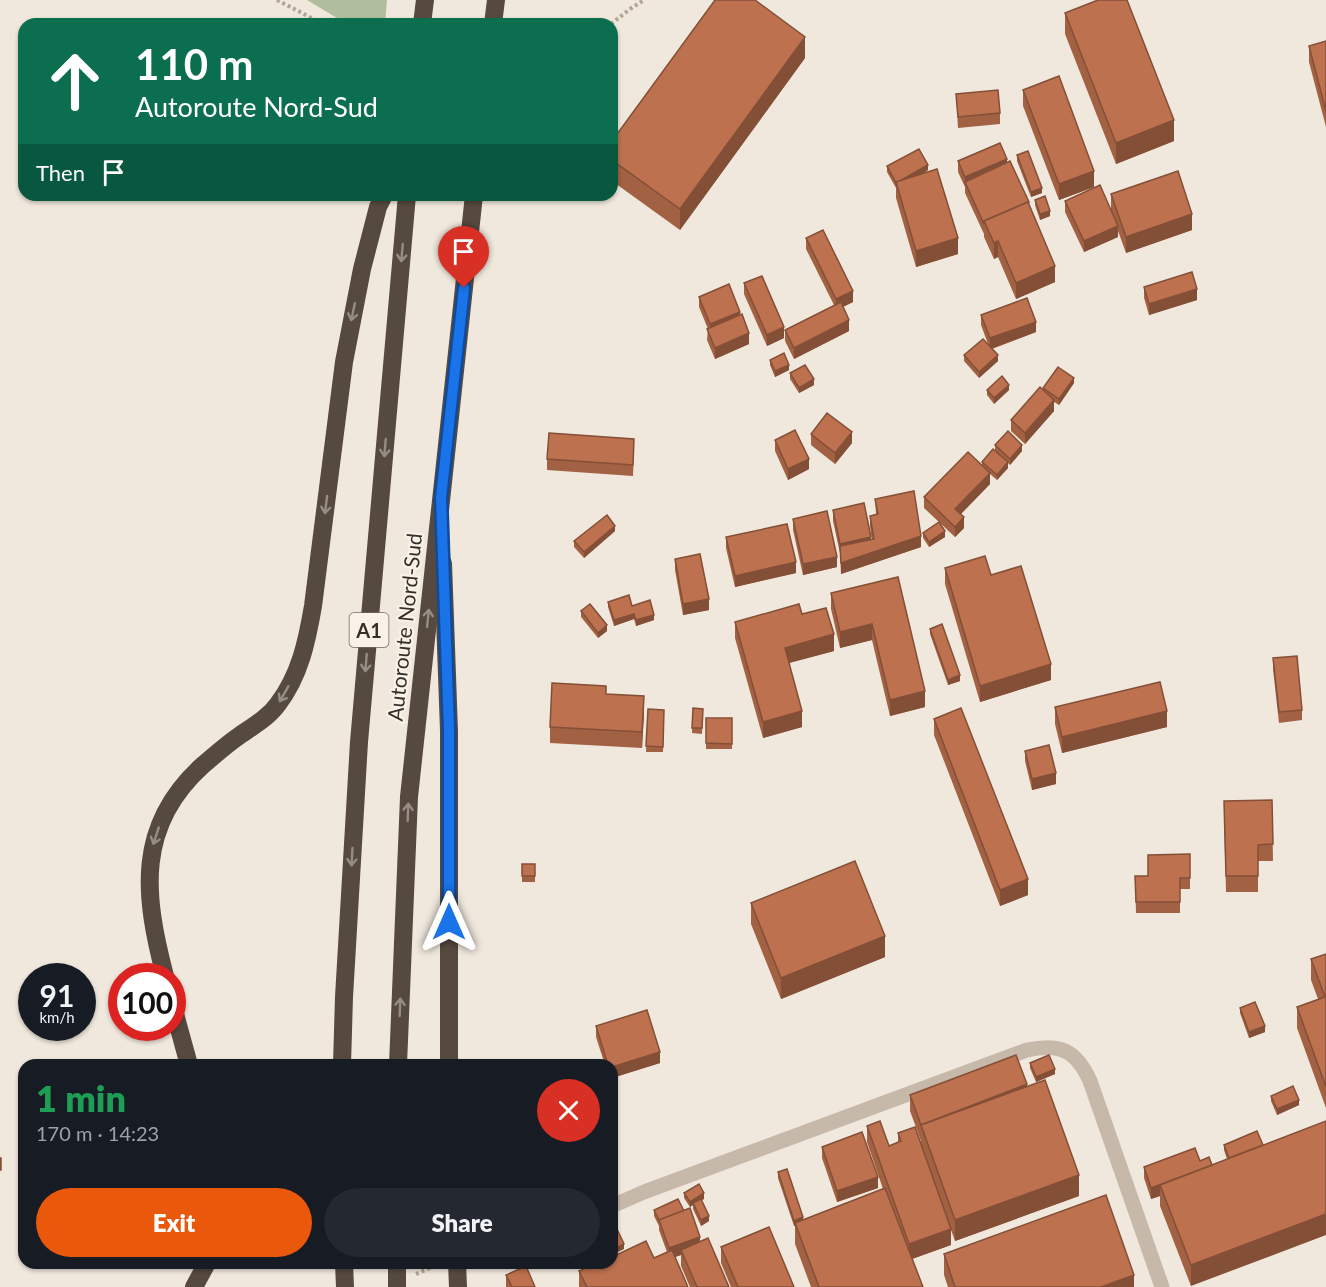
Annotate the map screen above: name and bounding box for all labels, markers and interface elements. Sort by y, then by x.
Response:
text: 110 m [135,39,253,89]
icon: ahead [36,42,114,120]
text: Autoroute Nord-Sud [135,90,378,123]
icon: arrive [97,156,130,189]
text: Then [36,159,85,186]
pin [438,226,489,288]
icon: arrive [447,235,480,268]
one-way arrow [396,243,407,263]
one-way arrow [347,302,358,321]
one-way arrow [379,437,390,457]
one-way arrow [320,495,331,515]
street label: Autoroute Nord-Sud [382,532,426,722]
one-way arrow [423,608,434,628]
road number: A1 [350,613,388,647]
one-way arrow [360,652,371,672]
one-way arrow [278,685,290,702]
one-way arrow [402,802,413,822]
one-way arrow [150,826,161,845]
one-way arrow [346,847,357,867]
position arrow [417,890,481,954]
speed limit sign: 100 [108,963,186,1041]
text: 91 [40,977,74,1013]
one-way arrow [394,997,406,1017]
text: km/h [39,1008,75,1026]
text: 1 min [36,1076,126,1120]
button: close [537,1079,600,1142]
text: 170 m · 14:23 [36,1121,159,1145]
button: Exit [36,1188,312,1257]
button: Share [324,1188,600,1257]

